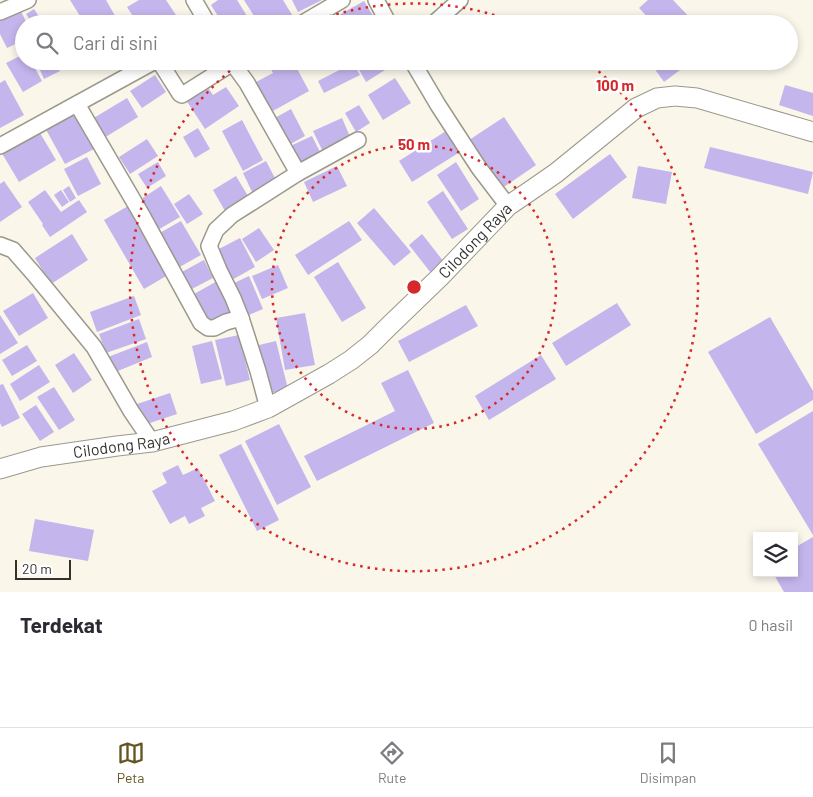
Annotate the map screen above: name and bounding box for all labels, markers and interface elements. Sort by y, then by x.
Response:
search box [15,15,798,70]
icon: search [33,29,61,57]
text: Cari di sini [73,31,158,54]
text: 100 m [596,76,634,94]
text: 50 m [398,135,430,153]
street label: Cilodong Raya [434,198,515,282]
centre of rings [405,278,423,296]
street label: Cilodong Raya [72,428,172,461]
map controls [753,532,798,577]
button: layers [753,532,798,577]
scale bar [15,557,71,580]
text: 20 m [22,560,52,577]
text: Terdekat [20,612,103,637]
text: 0 hasil [749,615,793,634]
tab: Peta [117,739,145,786]
tab: Rute [378,739,406,786]
tab: Disimpan [640,739,696,786]

